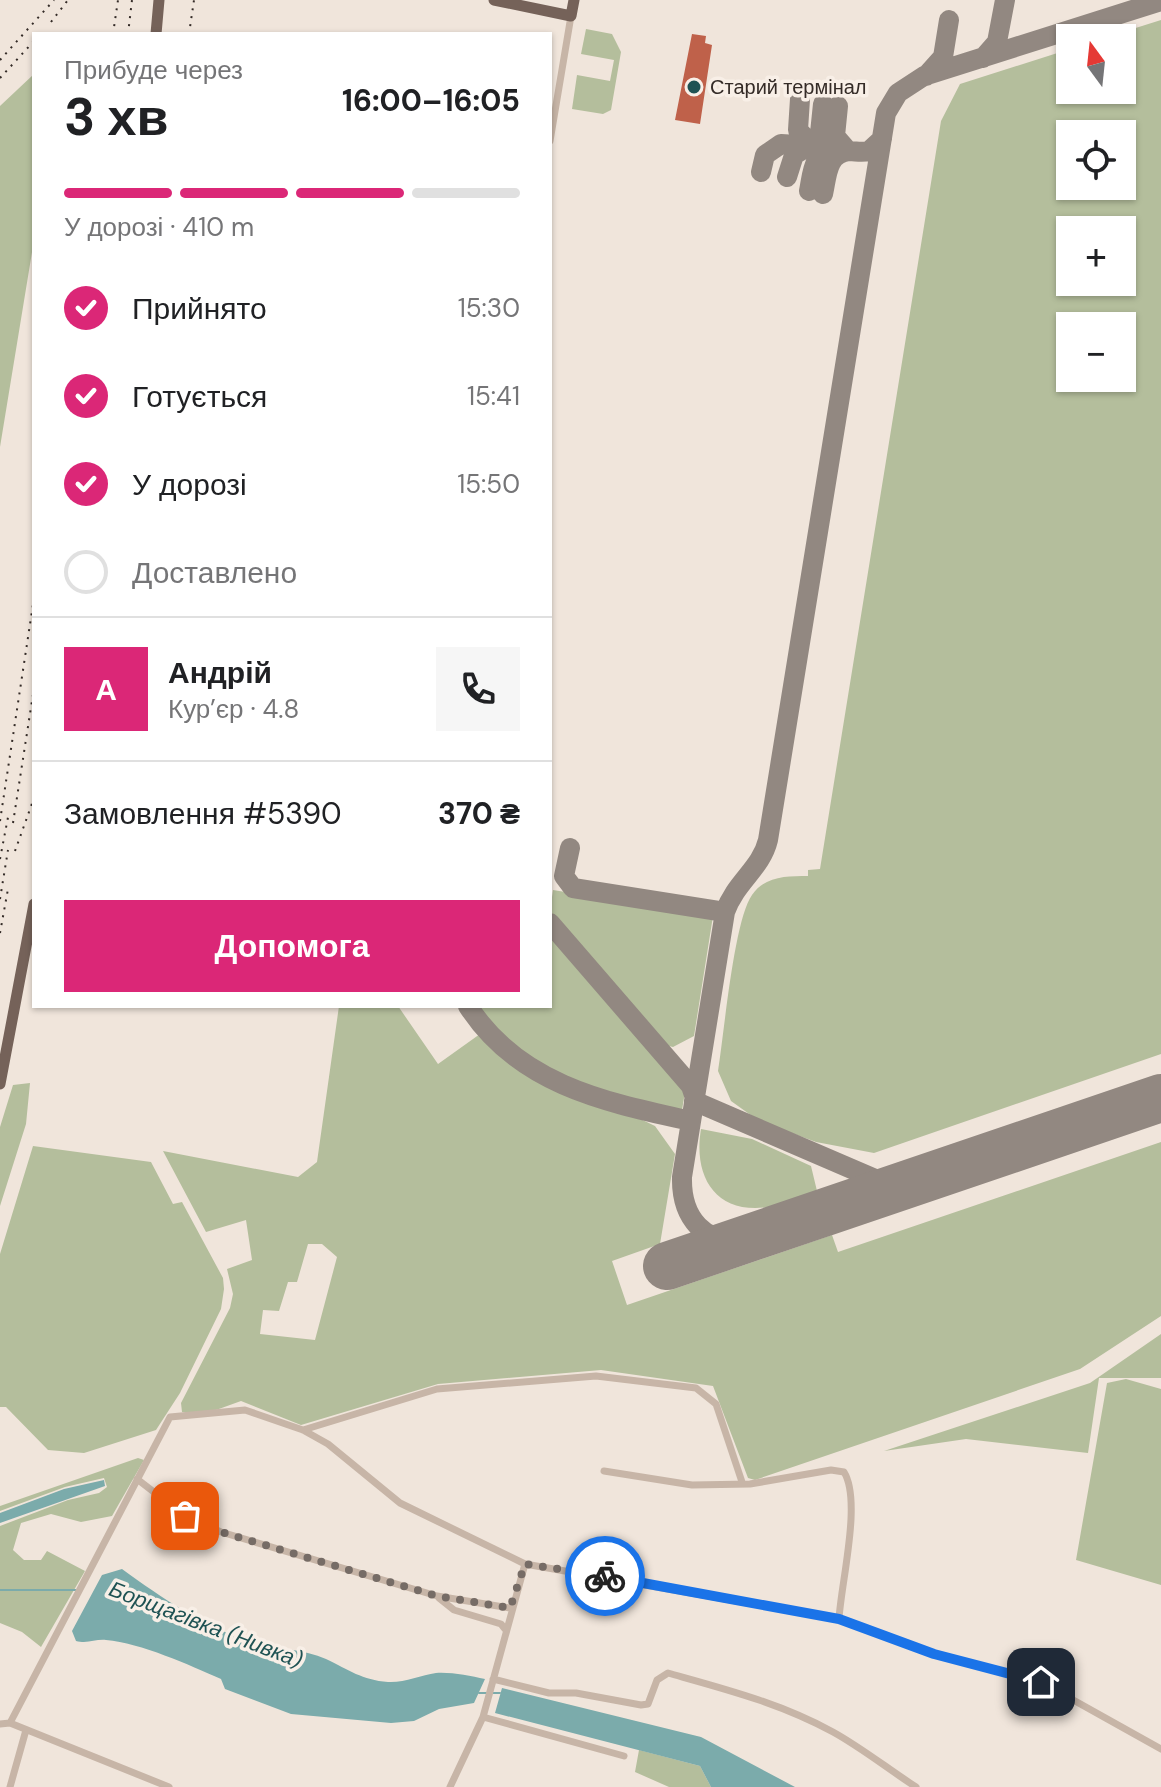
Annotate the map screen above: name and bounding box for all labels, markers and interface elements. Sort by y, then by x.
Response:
north arrow [1056,24,1136,104]
map controls [1056,24,1136,392]
text: Прибуде через [64,53,243,87]
place label: Старий термінал [710,74,867,100]
marker: Старий термінал [685,78,703,96]
text: 16:00–16:05 [342,81,520,120]
text: 3 хв [64,83,168,151]
button: locate [1056,120,1136,200]
text: У дорозі · 410 m [64,210,254,244]
button: + [1056,216,1136,296]
icon: check [64,286,108,330]
text: Прийнято [132,289,267,328]
text: 15:30 [458,291,520,325]
button: − [1056,312,1136,392]
icon: check [64,374,108,418]
text: Готується [132,377,267,416]
text: 15:41 [467,379,520,413]
icon: check [64,462,108,506]
text: У дорозі [132,465,247,504]
text: 15:50 [457,467,520,501]
text: Доставлено [132,553,297,592]
button: phone [436,647,520,731]
text: Андрій [168,653,272,692]
text: А [95,670,117,709]
text: Кур’єр · 4.8 [168,692,299,726]
text: Замовлення #5390 [64,794,342,833]
text: 370 ₴ [438,794,520,833]
button: Допомога [64,900,520,992]
pin [151,1482,219,1550]
icon: bag [163,1494,207,1538]
courier [565,1536,645,1616]
icon: bike [583,1554,627,1598]
water label: Борщагівка (Нивка) [105,1574,307,1675]
pin [1007,1648,1075,1716]
icon: home [1019,1660,1063,1704]

